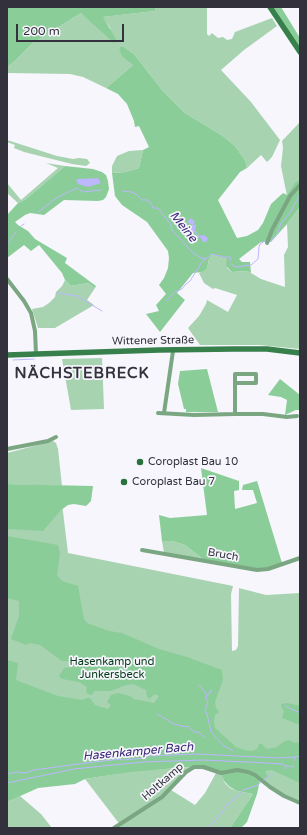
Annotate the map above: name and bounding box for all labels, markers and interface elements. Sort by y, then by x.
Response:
scale bar [18,16,126,42]
text: 200 m [23,24,60,38]
water label: Meine [166,209,200,245]
street label: Wittener Straße [112,334,194,348]
district label: NÄCHSTEBRECK [14,365,150,383]
place label: Coroplast Bau 10 [148,455,238,469]
marker: Coroplast Bau 10 [135,457,145,467]
place label: Coroplast Bau 7 [132,475,215,489]
marker: Coroplast Bau 7 [119,477,129,487]
street label: Bruch [207,546,239,564]
park label: Hasenkamp und Junkersbeck [70,655,154,681]
water label: Hasenkamper Bach [82,740,194,764]
street label: Holtkamp [139,760,187,804]

